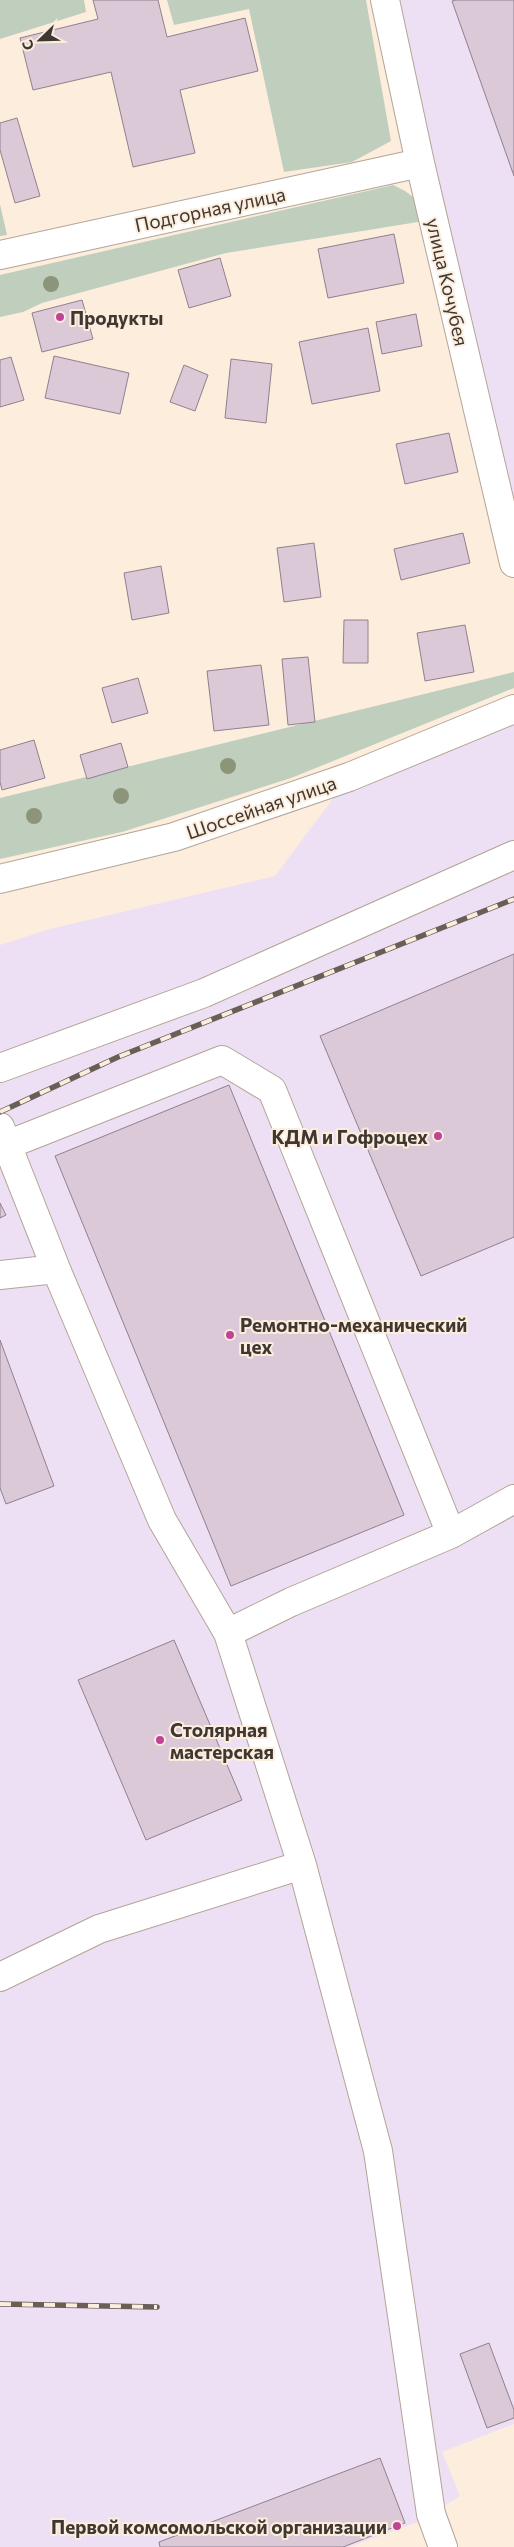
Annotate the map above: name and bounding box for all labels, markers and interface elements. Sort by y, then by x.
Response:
north arrow [15,15,65,65]
text: С [18,38,37,53]
street label: Подгорная улица [133,182,287,236]
street label: улица Кочубея [422,216,474,348]
place label: Продукты [70,306,163,329]
marker: Продукты [54,311,66,323]
street label: Шоссейная улица [183,771,339,843]
place label: КДМ и Гофроцех [272,1125,428,1148]
marker: КДМ и Гофроцех [432,1130,444,1142]
place label: Ремонтно-механический цех [240,1313,467,1358]
marker: Ремонтно-механический цех [224,1329,236,1341]
place label: Столярная мастерская [170,1718,274,1763]
marker: Столярная мастерская [154,1734,166,1746]
place label: Первой комсомольской организации [51,2515,387,2538]
marker: Первой комсомольской организации [391,2520,403,2532]

